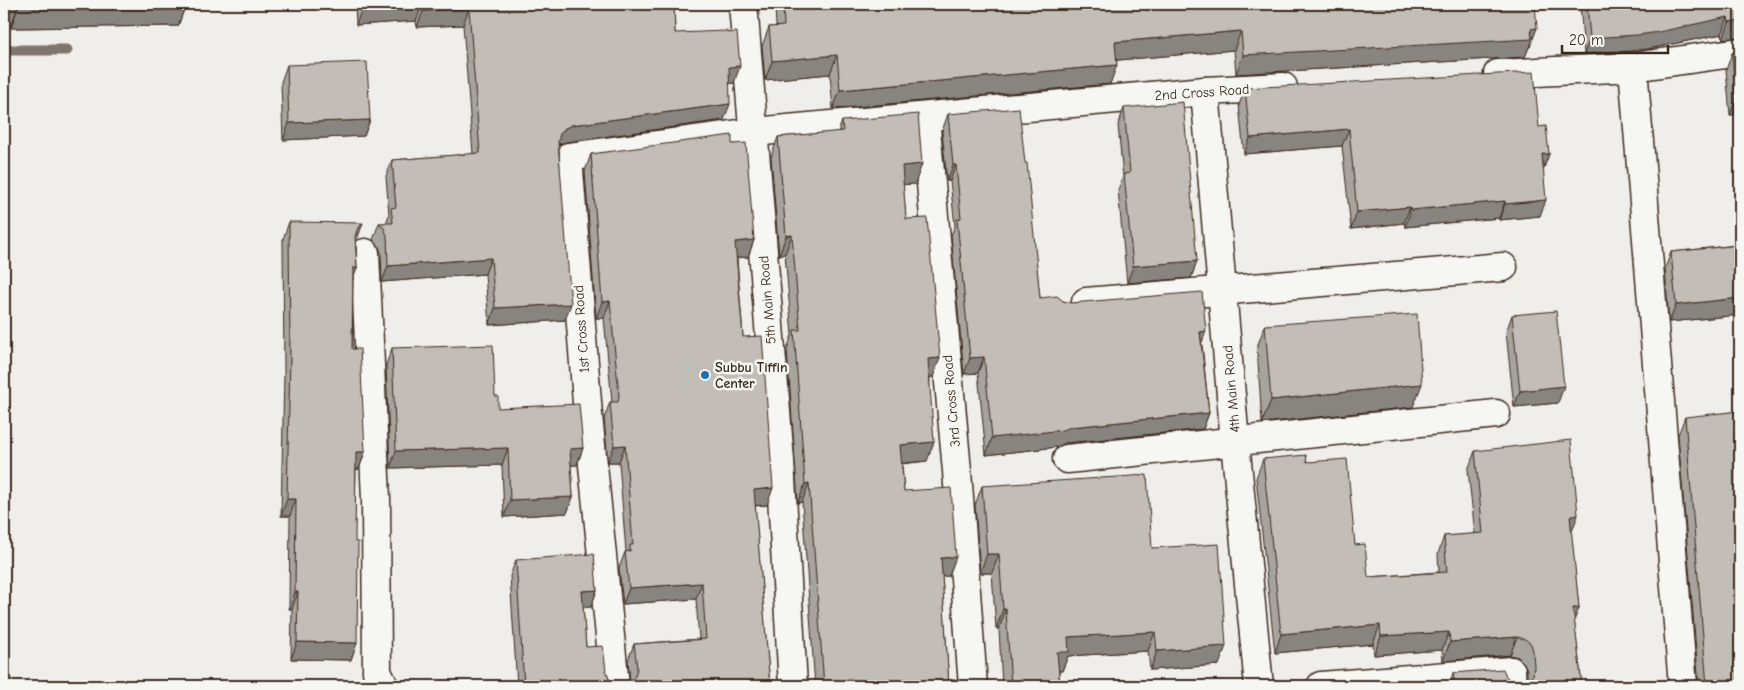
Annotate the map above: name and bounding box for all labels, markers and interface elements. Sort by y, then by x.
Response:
scale bar [1562,22,1668,54]
text: 20 m [1569,31,1603,49]
street label: 2nd Cross Road [1154,81,1250,104]
street label: 5th Main Road [755,255,780,345]
street label: 1st Cross Road [570,285,593,373]
street label: 4th Main Road [1219,345,1244,433]
street label: 3rd Cross Road [939,354,964,448]
place label: Subbu Tiffin Center [715,359,788,392]
marker: Subbu Tiffin Center [699,369,711,381]

